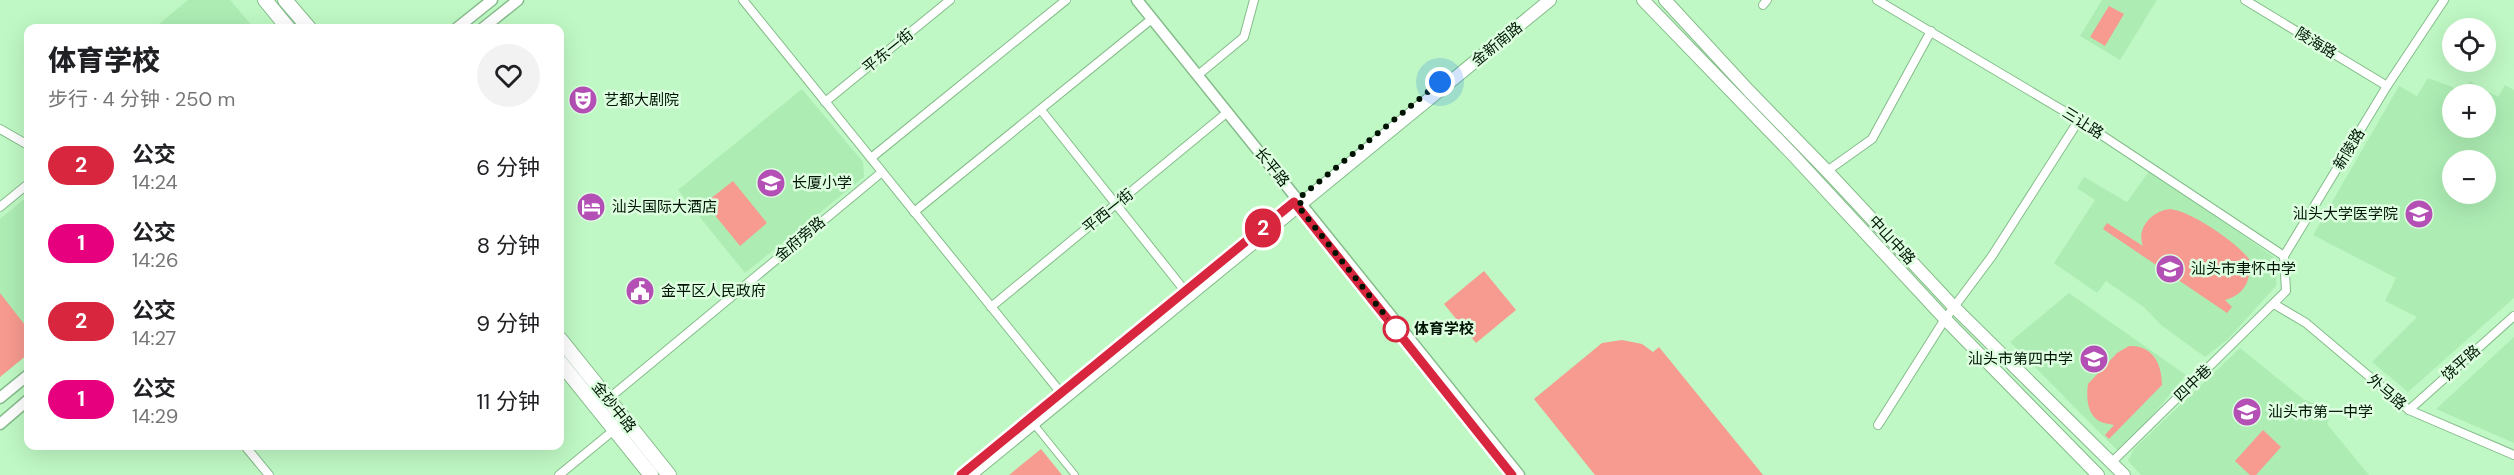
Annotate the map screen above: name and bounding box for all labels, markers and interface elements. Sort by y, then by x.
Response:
street label: 金新南路 [1467,17,1527,71]
map controls [2442,18,2496,204]
button: locate [2442,18,2496,72]
street label: 陵海路 [2292,23,2340,63]
street label: 平东一街 [858,24,918,78]
text: 体育学校 [48,42,160,79]
button: heart [477,44,540,107]
your location [1425,67,1455,97]
theatre icon: 艺都大剧院 [567,84,599,116]
button: + [2442,84,2496,138]
text: 步行 · 4 分钟 · 250 m [48,86,235,112]
place label: 艺都大剧院 [604,90,679,110]
street label: 三让路 [2059,103,2107,143]
street label: 新陵路 [2329,125,2369,173]
text: 公交 [132,140,176,169]
street label: 长平路 [1250,143,1294,191]
button: − [2442,150,2496,204]
text: 2 [75,151,87,179]
text: 6 分钟 [476,153,540,182]
school or university icon: 长厦小学 [755,167,787,199]
text: 14:24 [132,169,178,195]
place label: 长厦小学 [792,173,852,193]
street label: 平西一街 [1078,184,1138,238]
hotel icon: 汕头国际大酒店 [575,191,607,223]
place label: 汕头国际大酒店 [612,197,717,217]
school or university icon: 汕头大学医学院 [2403,198,2435,230]
place label: 汕头大学医学院 [2293,204,2398,224]
line badge: 2 [1244,208,1282,248]
street label: 中山中路 [1864,211,1920,269]
street label: 金府旁路 [771,212,829,266]
text: 2 [1257,214,1269,242]
text: 公交 [132,218,176,247]
text: 1 [77,229,85,257]
text: 8 分钟 [477,231,540,260]
text: 14:26 [132,247,179,273]
school or university icon: 汕头市聿怀中学 [2154,253,2186,285]
place label: 汕头市聿怀中学 [2191,259,2296,279]
public building icon: 金平区人民政府 [624,275,656,307]
place label: 金平区人民政府 [661,281,766,301]
text: 公交 [132,296,176,325]
text: 2 [75,307,87,335]
text: 9 分钟 [476,309,540,338]
marker: 体育学校 [1383,316,1409,342]
place label: 体育学校 [1414,319,1474,339]
text: 14:27 [132,325,176,351]
street label: 饶平路 [2438,341,2484,385]
school or university icon: 汕头市第四中学 [2078,343,2110,375]
place label: 汕头市第四中学 [1968,349,2073,369]
street label: 四中巷 [2170,360,2216,406]
street label: 外马路 [2363,370,2411,414]
text: 公交 [132,374,176,403]
street label: 金砂中路 [587,377,641,437]
text: 1 [77,385,85,413]
text: 11 分钟 [476,387,540,416]
school or university icon: 汕头市第一中学 [2231,396,2263,428]
place label: 汕头市第一中学 [2268,402,2373,422]
text: 14:29 [132,403,178,429]

